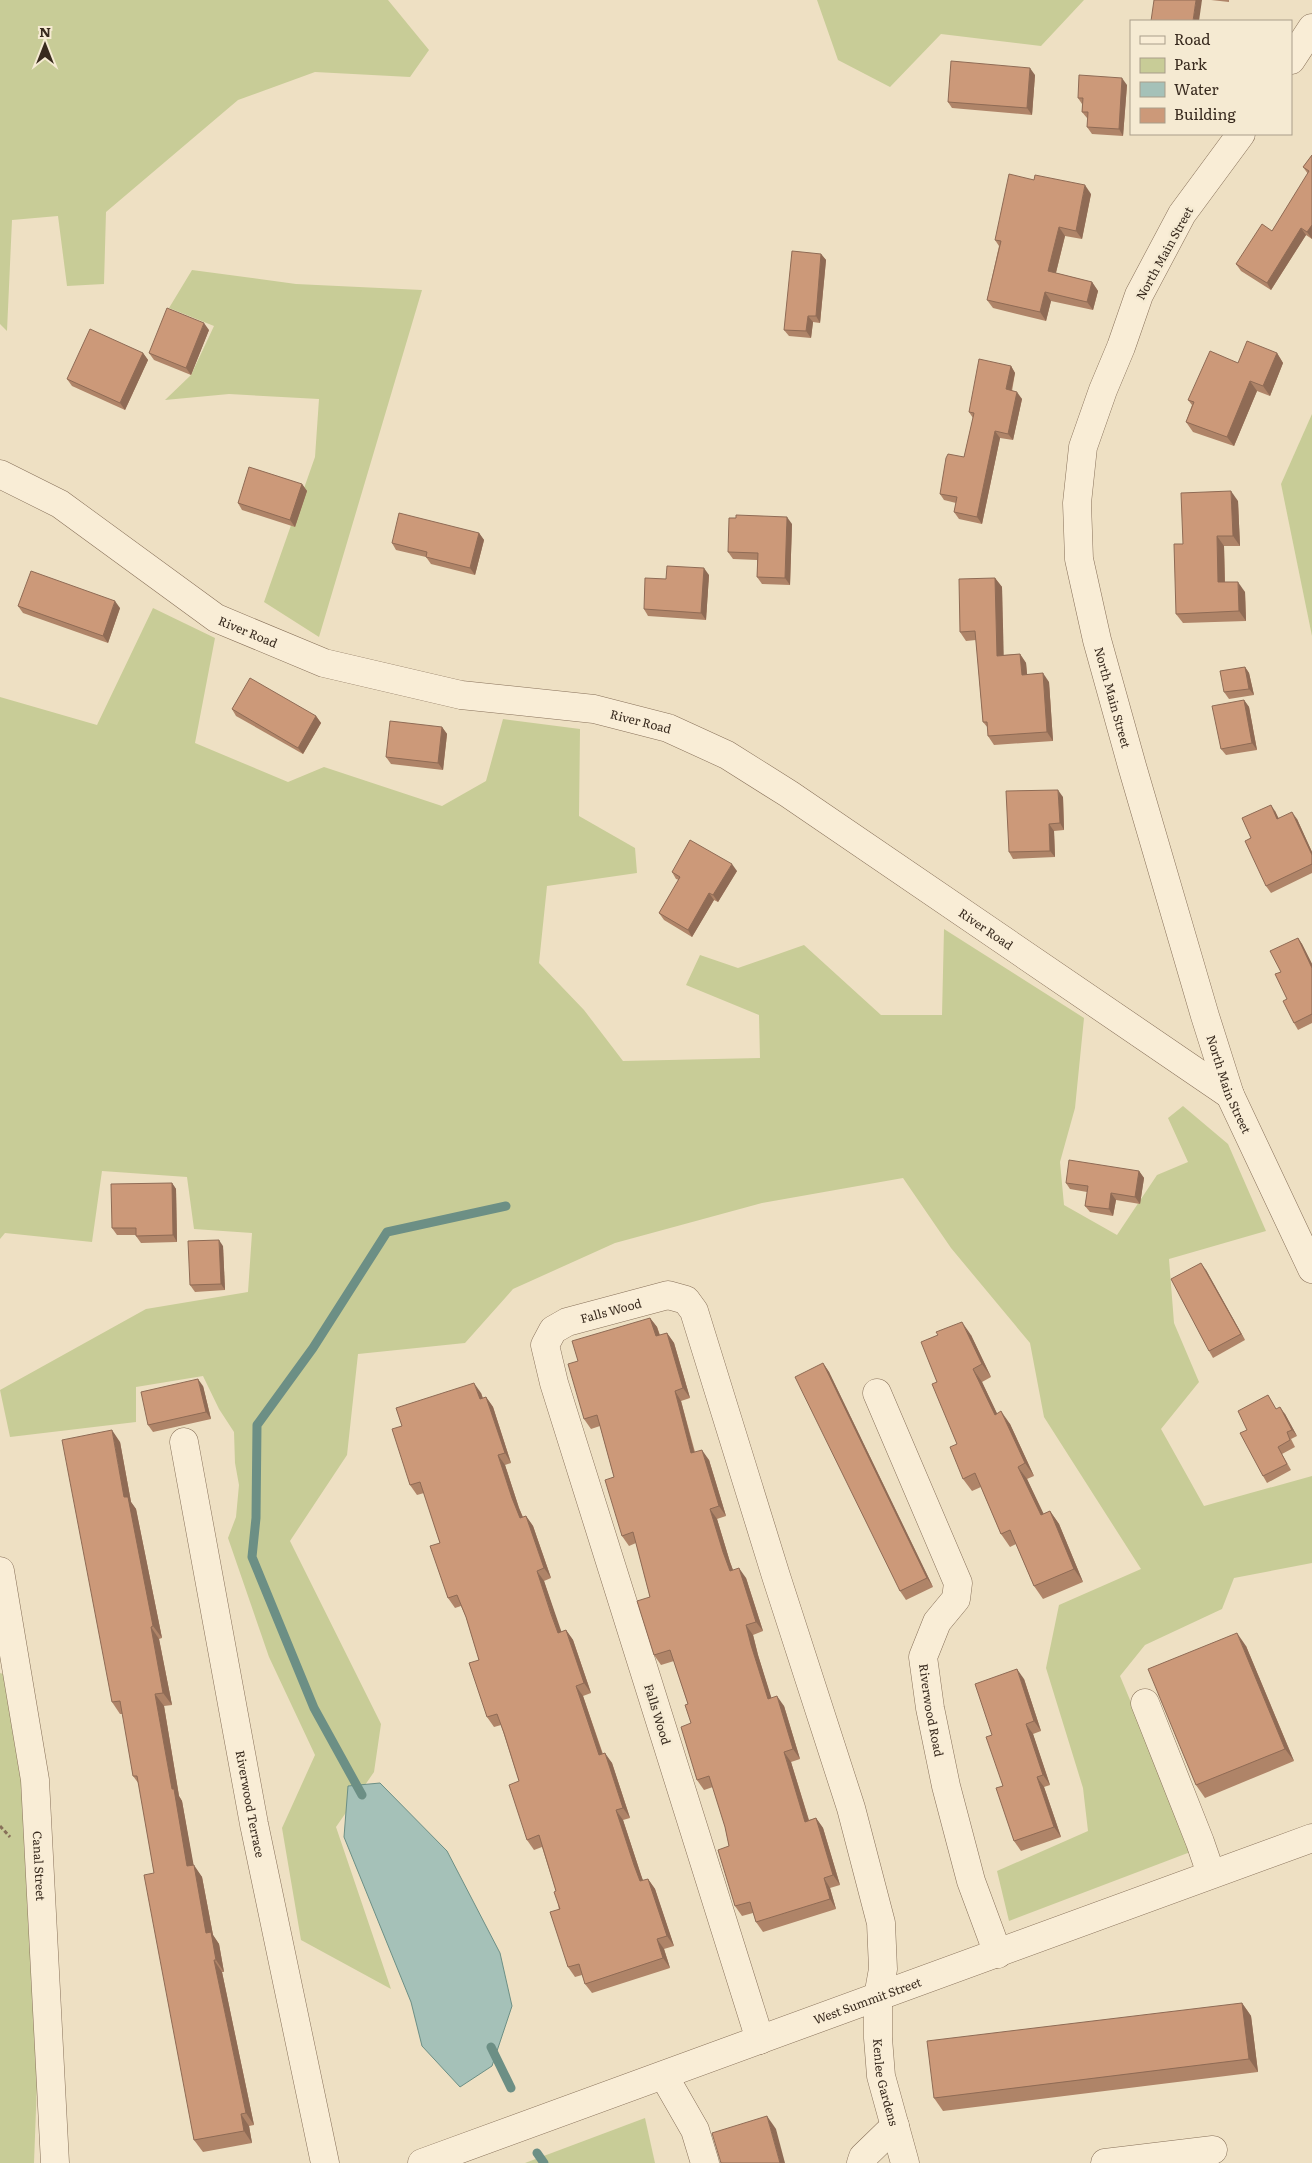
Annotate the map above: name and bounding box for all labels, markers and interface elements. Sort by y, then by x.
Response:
north arrow [20,20,70,70]
legend [1130,20,1292,135]
text: N [39,21,51,41]
text: Road [1174,27,1210,50]
text: Park [1174,52,1208,75]
text: Water [1174,77,1219,100]
text: Building [1174,102,1236,125]
street label: North Main Street [1131,203,1197,303]
street label: River Road [216,611,281,652]
street label: North Main Street [1090,645,1136,750]
street label: River Road [608,705,674,738]
street label: River Road [955,904,1018,954]
street label: North Main Street [1203,1033,1256,1137]
street label: Falls Wood [578,1293,644,1327]
street label: Riverwood Road [915,1662,949,1759]
street label: Falls Wood [640,1681,676,1747]
street label: Riverwood Terrace [232,1749,270,1859]
street label: Canal Street [29,1831,50,1901]
street label: West Summit Street [811,1972,924,2028]
street label: Kenlee Gardens [869,2038,903,2128]

